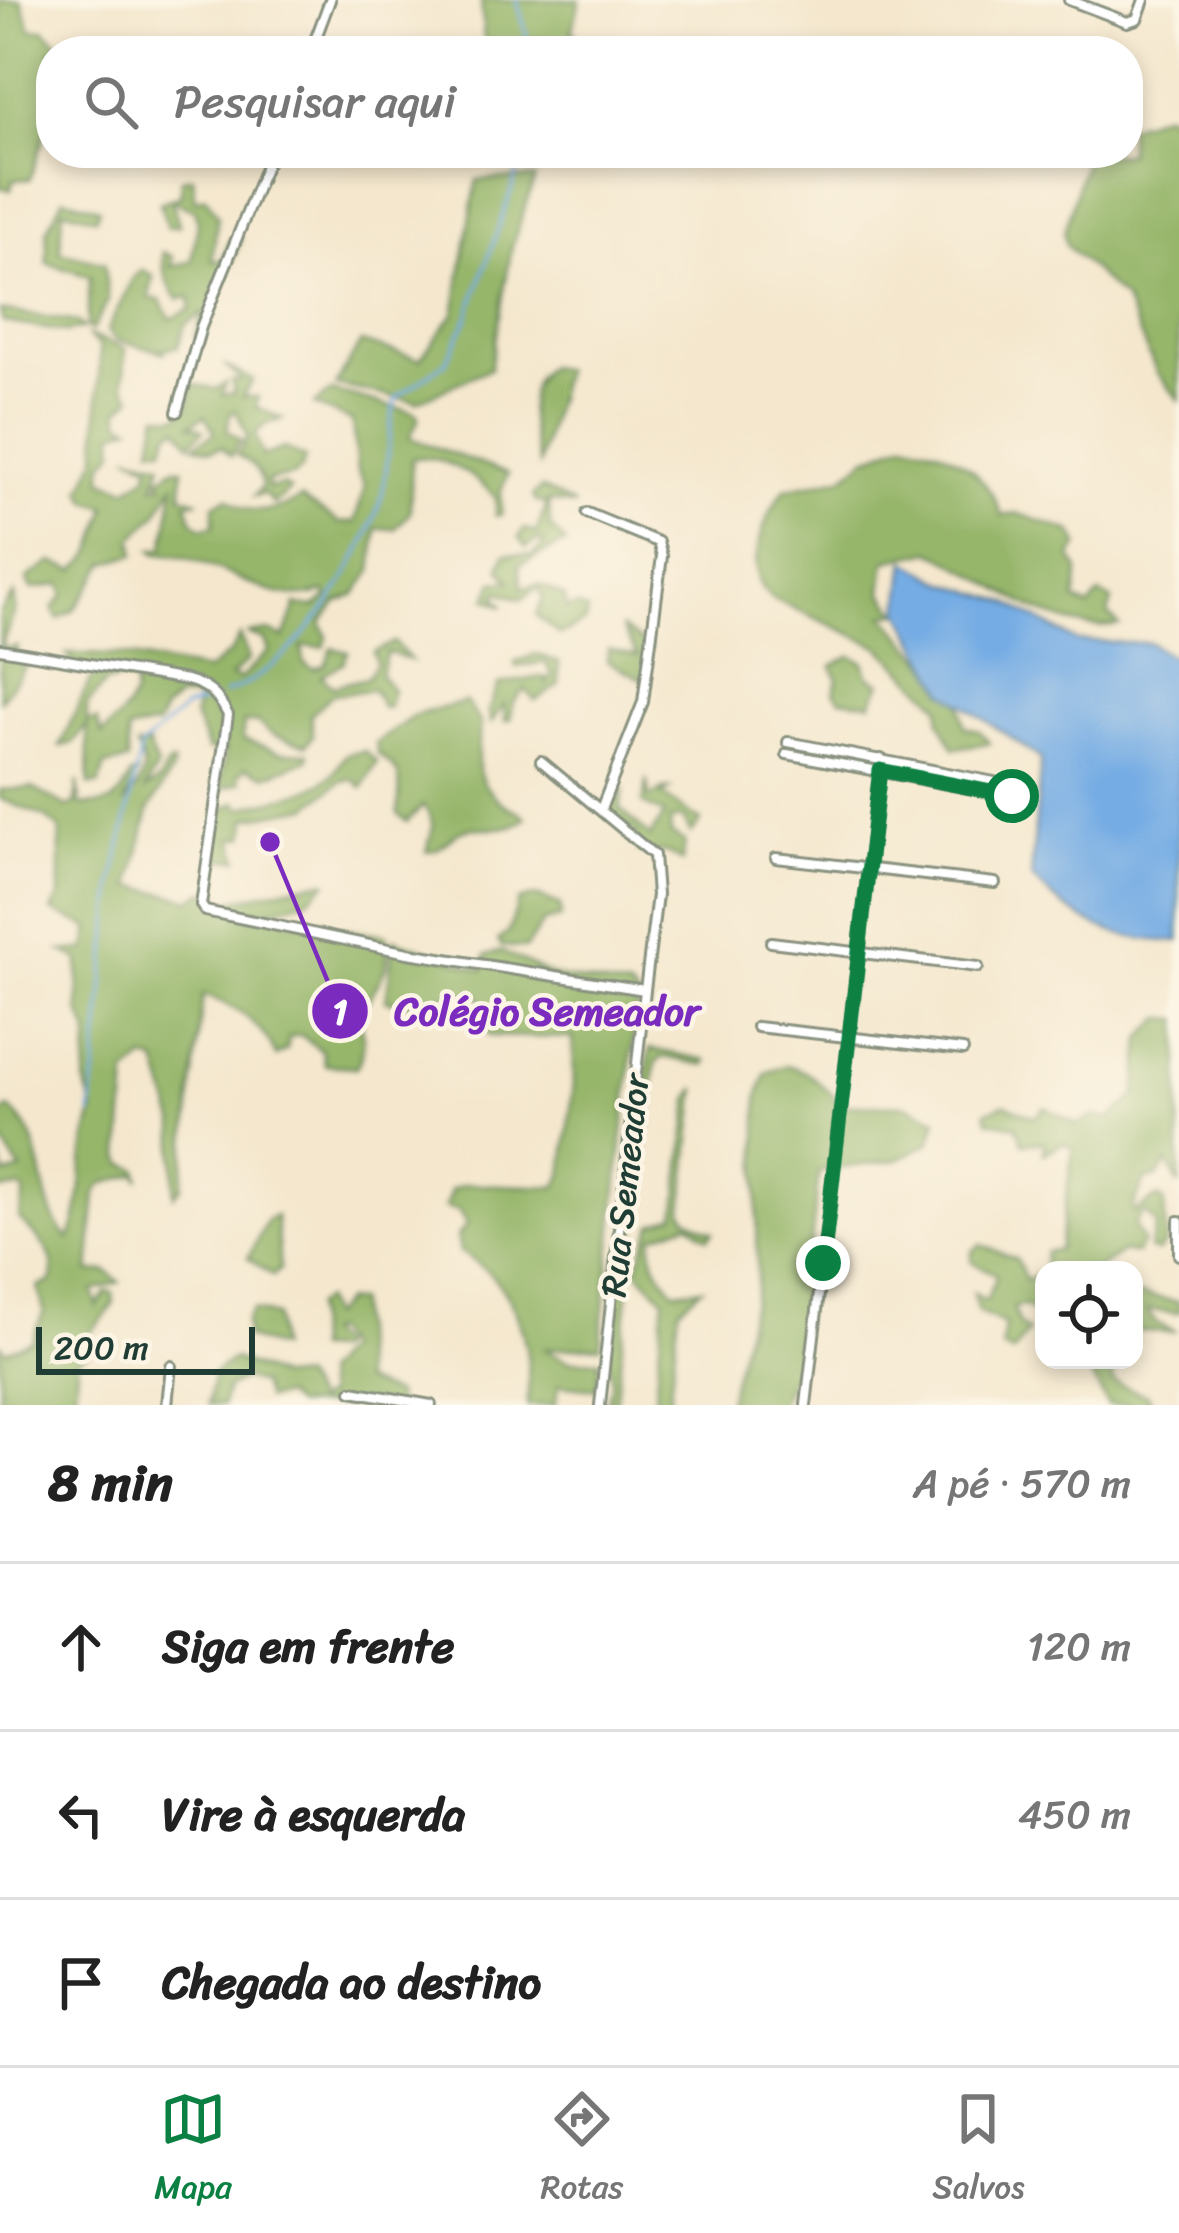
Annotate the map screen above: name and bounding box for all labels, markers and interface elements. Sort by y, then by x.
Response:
search box [36,36,1143,168]
text: Pesquisar aqui [174,62,456,142]
icon: search [78,69,144,135]
route start [985,769,1039,823]
callout: Colégio Semeador [310,974,724,1049]
text: Colégio Semeador [393,977,703,1046]
text: 1 [332,980,348,1044]
street label: Rua Semeador [581,1068,669,1300]
route end [796,1236,850,1290]
map controls [1035,1261,1143,1369]
button: locate [1035,1261,1143,1369]
text: 200 m [54,1319,149,1377]
scale bar [36,1321,255,1374]
text: 8 min [48,1438,173,1528]
text: A pé · 570 m [913,1449,1131,1518]
text: Siga em frente [162,1607,454,1687]
text: 120 m [1027,1612,1131,1681]
icon: ahead [48,1614,114,1680]
text: Vire à esquerda [162,1775,465,1855]
text: 450 m [1018,1780,1131,1849]
icon: left [48,1782,114,1848]
text: Chegada ao destino [162,1943,541,2023]
icon: arrive [48,1950,114,2016]
tab: Mapa [154,2086,232,2216]
tab: Rotas [541,2086,624,2216]
tab: Salvos [932,2086,1025,2216]

